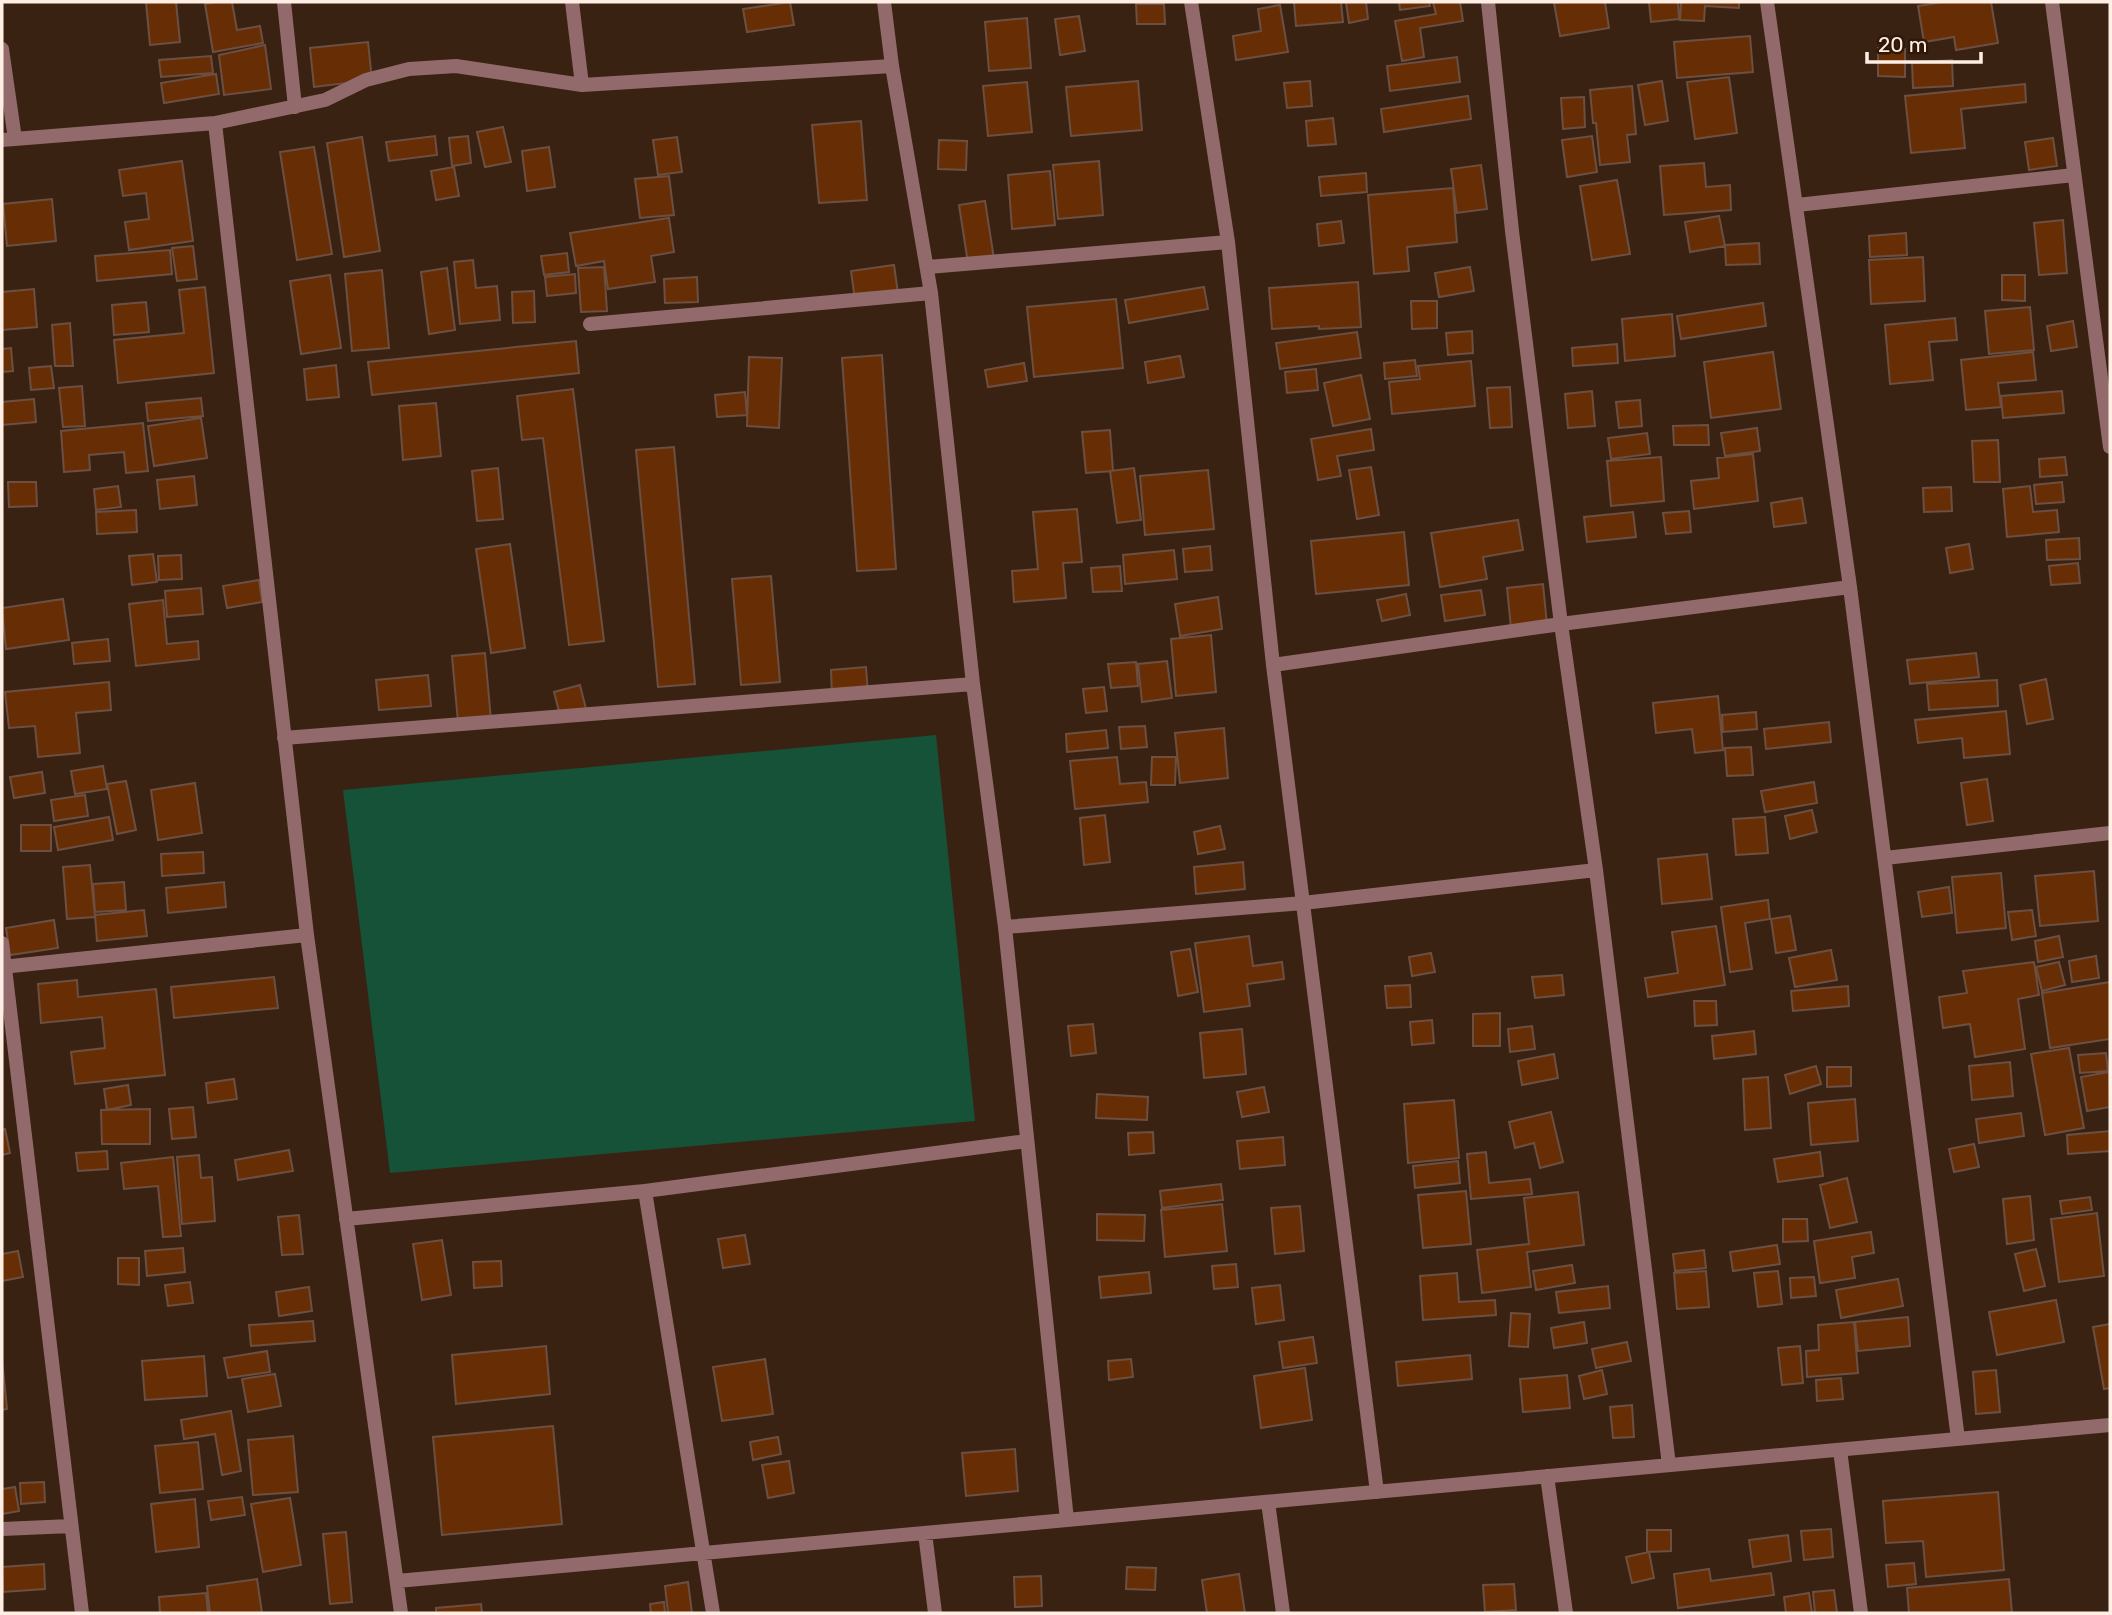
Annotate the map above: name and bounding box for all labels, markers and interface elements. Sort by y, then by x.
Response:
scale bar [1867,21,1981,65]
text: 20 m [1878,32,1927,57]

